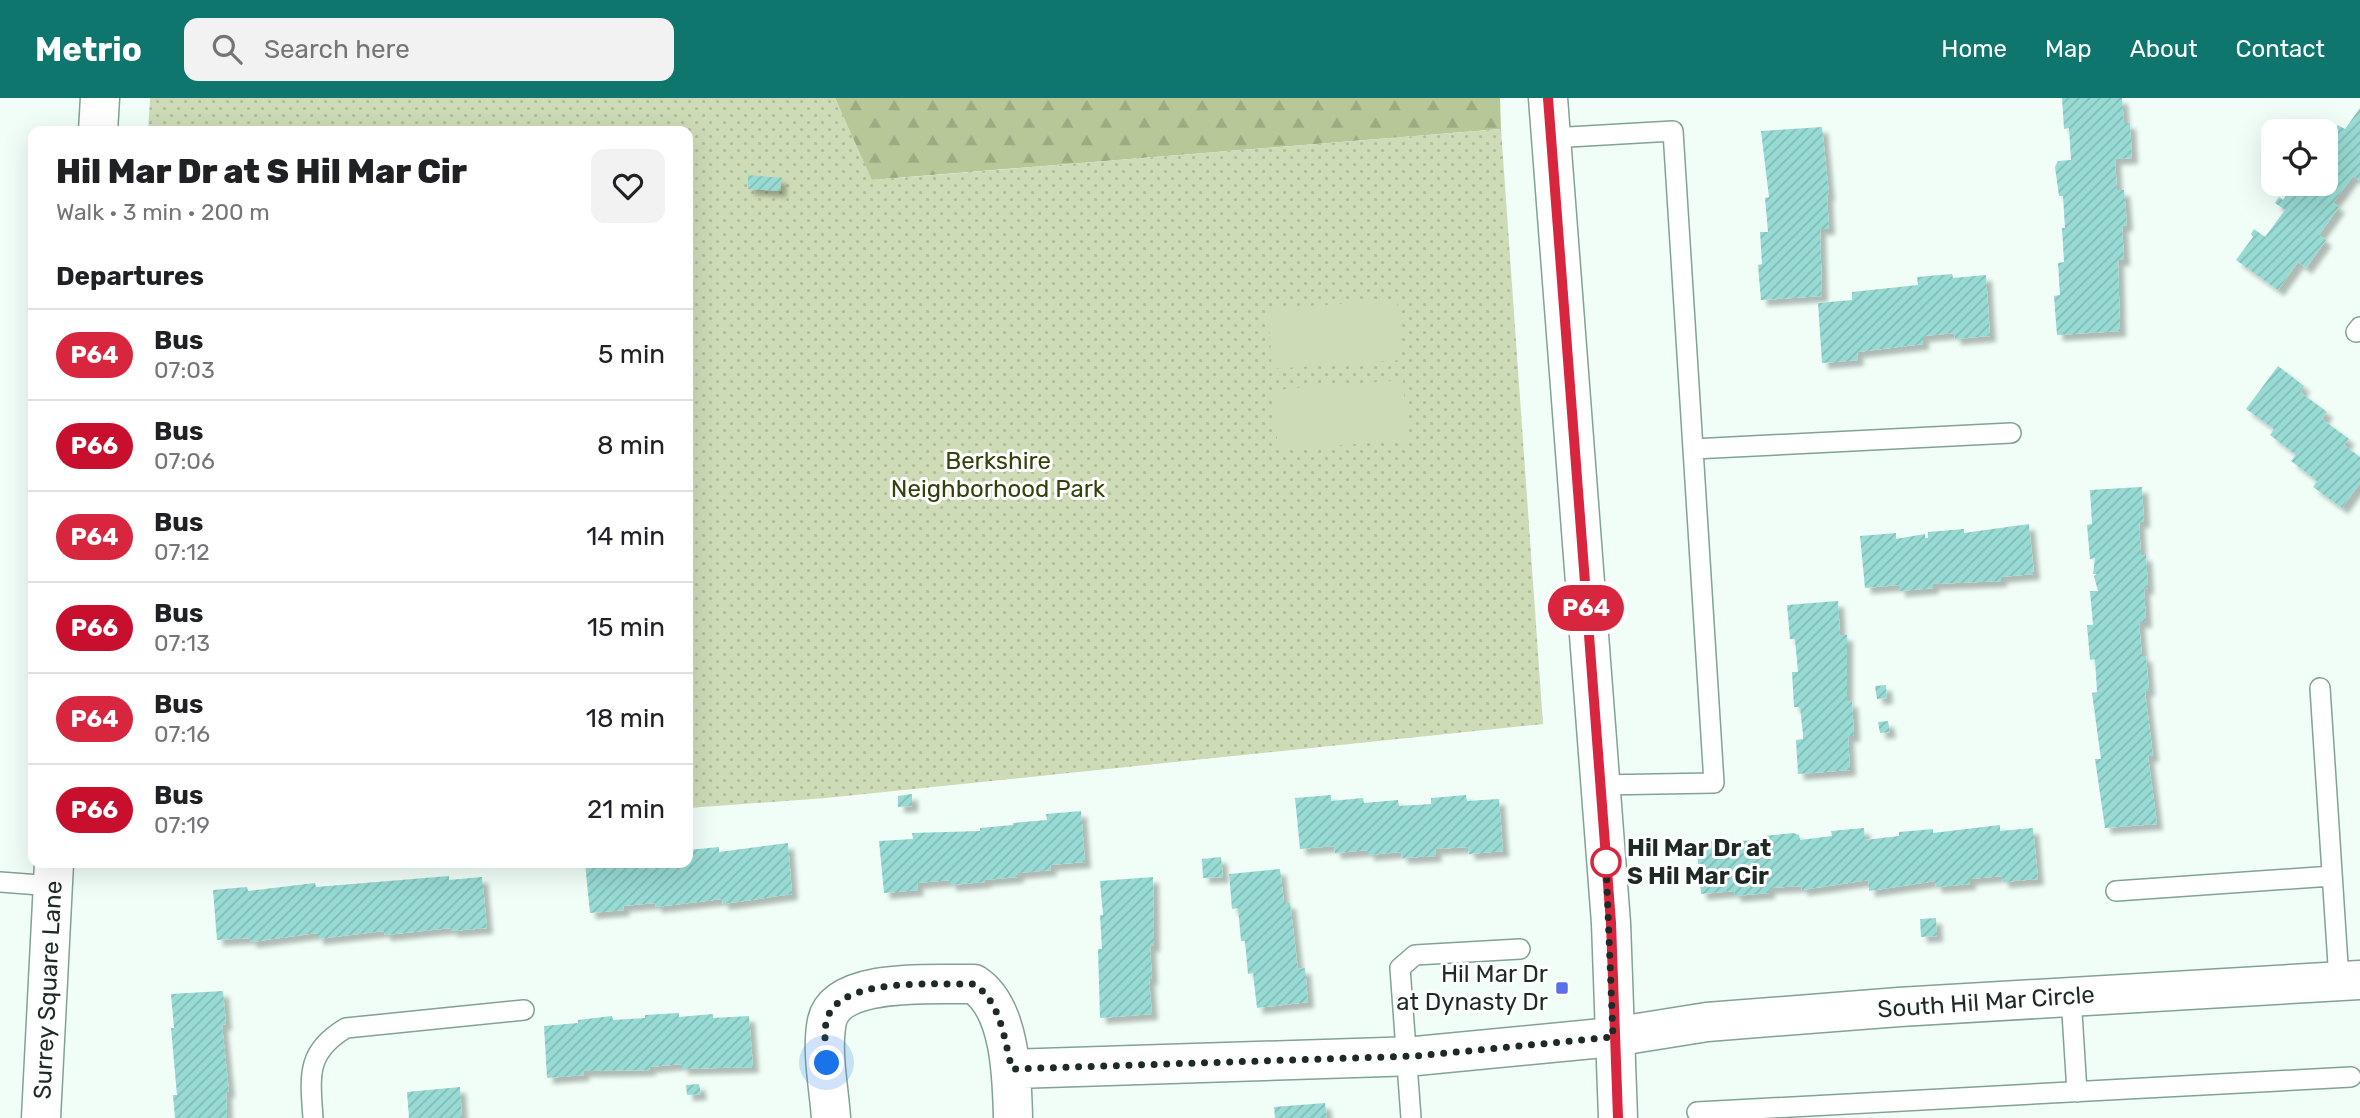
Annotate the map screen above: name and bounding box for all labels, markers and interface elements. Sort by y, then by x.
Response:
search box [184,18,674,81]
text: Metrio [35,30,142,69]
icon: search [208,30,246,68]
text: Search here [264,34,410,65]
text: Home [1941,35,2007,63]
text: Map [2045,35,2092,63]
text: About [2130,35,2198,63]
text: Contact [2236,35,2325,63]
map controls [2261,119,2338,196]
button: locate [2261,119,2338,196]
button: heart [591,149,665,223]
text: Hil Mar Dr at S Hil Mar Cir [56,152,467,191]
text: Walk · 3 min · 200 m [56,198,270,226]
text: Departures [56,261,204,292]
text: Bus [154,325,203,356]
text: 5 min [598,339,665,370]
text: P64 [70,341,119,369]
text: 07:03 [154,356,215,384]
text: Bus [154,416,203,447]
text: 8 min [597,430,665,461]
text: P66 [71,432,118,460]
text: 07:06 [154,447,215,475]
park label: Berkshire Neighborhood Park [891,447,1106,503]
text: Bus [154,507,203,538]
text: 14 min [586,521,665,552]
text: P64 [70,523,119,551]
text: 07:12 [154,538,210,566]
line badge: P64 [1546,585,1626,631]
text: P64 [1562,594,1610,622]
text: Bus [154,598,203,629]
text: 15 min [587,612,665,643]
text: P66 [71,614,118,642]
text: 07:13 [154,629,210,657]
text: Bus [154,689,203,720]
text: 18 min [586,703,665,734]
text: P64 [70,705,119,733]
text: 07:16 [154,720,210,748]
text: Bus [154,780,203,811]
text: 21 min [587,794,665,825]
text: P66 [71,796,118,824]
text: 07:19 [154,811,210,839]
place label: Hil Mar Dr at S Hil Mar Cir [1627,834,1771,890]
marker: Hil Mar Dr at S Hil Mar Cir [1591,847,1621,877]
street label: Surrey Square Lane [28,880,68,1100]
place label: Hil Mar Dr at Dynasty Dr [1396,960,1548,1016]
marker: Hil Mar Dr at Dynasty Dr [1554,980,1570,996]
street label: South Hil Mar Circle [1876,980,2096,1024]
your location [809,1045,844,1080]

